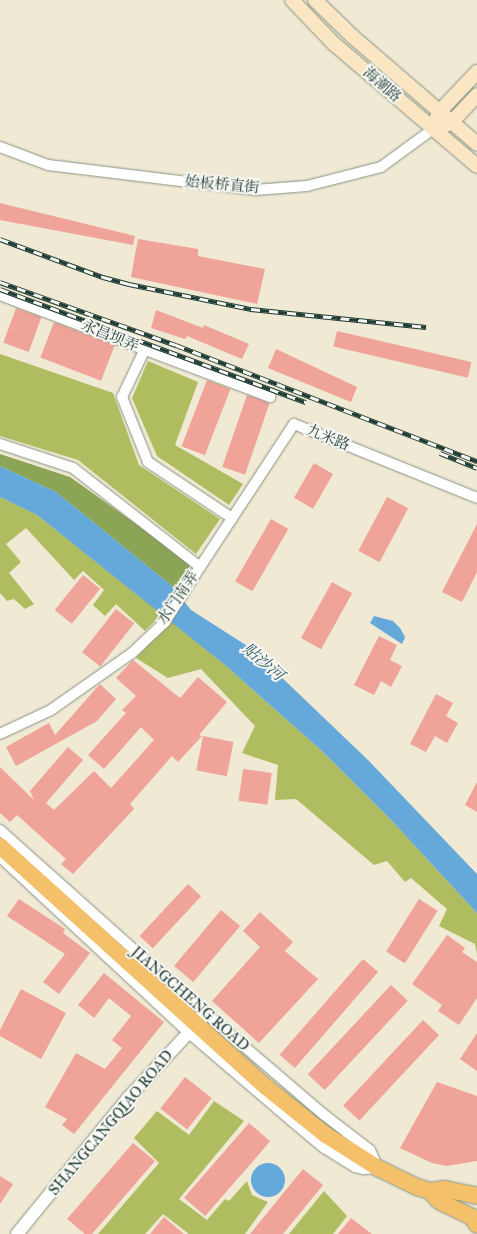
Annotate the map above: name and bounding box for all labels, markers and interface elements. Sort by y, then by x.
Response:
street label: 海潮路 [359,63,405,107]
street label: 始板桥直街 [184,173,260,197]
street label: 永昌坝弄 [79,316,141,356]
street label: 九米路 [304,421,352,455]
street label: 水门南弄 [153,568,203,628]
water label: 贴沙河 [239,639,287,685]
street label: JIANGCHENG ROAD [127,943,253,1055]
street label: SHANGCANGQIAO ROAD [45,1047,177,1199]

